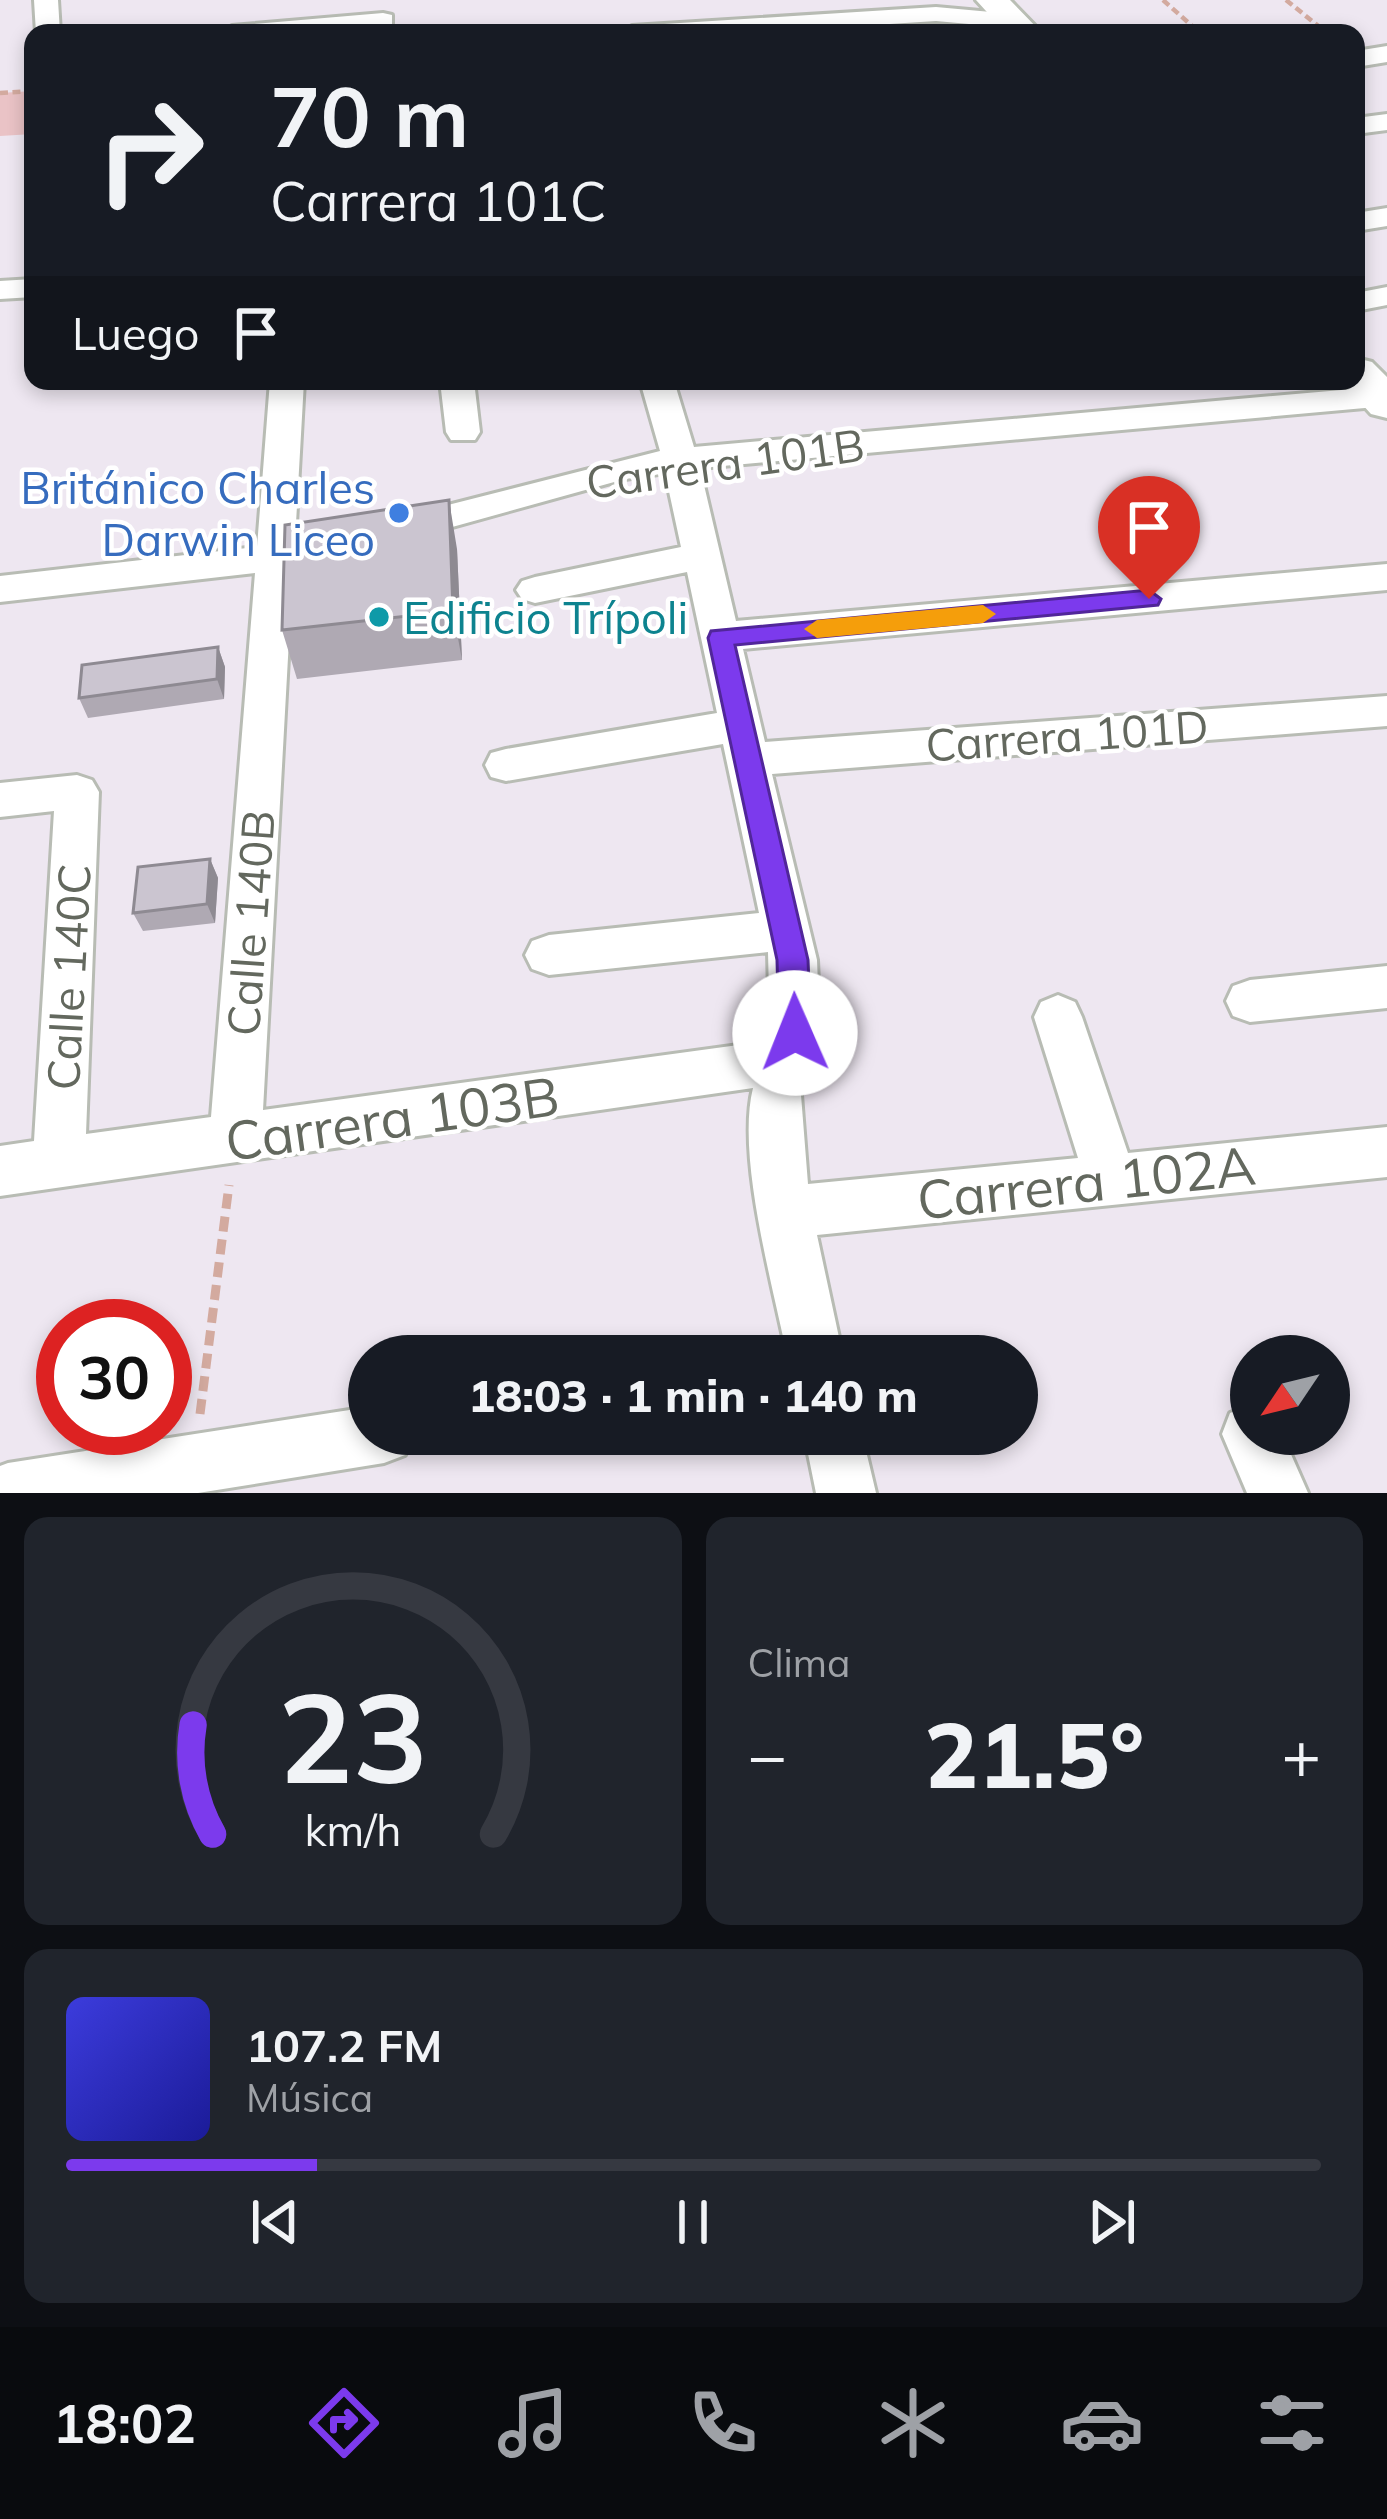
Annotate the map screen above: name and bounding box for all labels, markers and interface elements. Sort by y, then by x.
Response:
text: 70 m [270,63,469,168]
icon: right [72,72,228,228]
text: Carrera 101C [270,167,607,235]
icon: arrive [223,300,289,366]
text: Luego [72,305,199,361]
street label: Carrera 101B [582,416,868,510]
place label: Británico Charles Darwin Liceo [20,459,375,567]
pin [1098,476,1200,599]
icon: arrive [1116,494,1182,560]
marker: Británico Charles Darwin Liceo [386,500,412,526]
place label: Edificio Trípoli [403,589,688,645]
marker: Edificio Trípoli [366,604,392,630]
street label: Carrera 101D [924,697,1210,773]
street label: Calle 140B [214,808,286,1038]
street label: Calle 140C [34,862,102,1092]
position arrow [732,970,858,1096]
street label: Carrera 103B [221,1061,563,1175]
street label: Carrera 102A [914,1130,1258,1234]
speed limit sign: 30 [36,1299,192,1455]
north arrow [1230,1335,1350,1455]
map controls [1230,1335,1350,1455]
text: 18:03 · 1 min · 140 m [468,1367,918,1423]
text: Clima [748,1638,850,1687]
text: 23 [278,1658,428,1814]
text: 21.5° [924,1698,1144,1811]
text: − [748,1713,787,1796]
text: + [1281,1713,1321,1796]
text: km/h [304,1803,401,1857]
text: 107.2 FM [246,2017,442,2073]
text: Música [246,2073,373,2122]
icon: previous [242,2189,308,2255]
icon: pause [660,2189,726,2255]
icon: next [1079,2189,1145,2255]
icon: directions [302,2381,386,2465]
icon: music [491,2381,575,2465]
icon: phone [681,2381,765,2465]
icon: climate [871,2381,955,2465]
icon: car [1060,2381,1144,2465]
icon: filters [1250,2381,1334,2465]
text: 18:02 [53,2389,196,2457]

